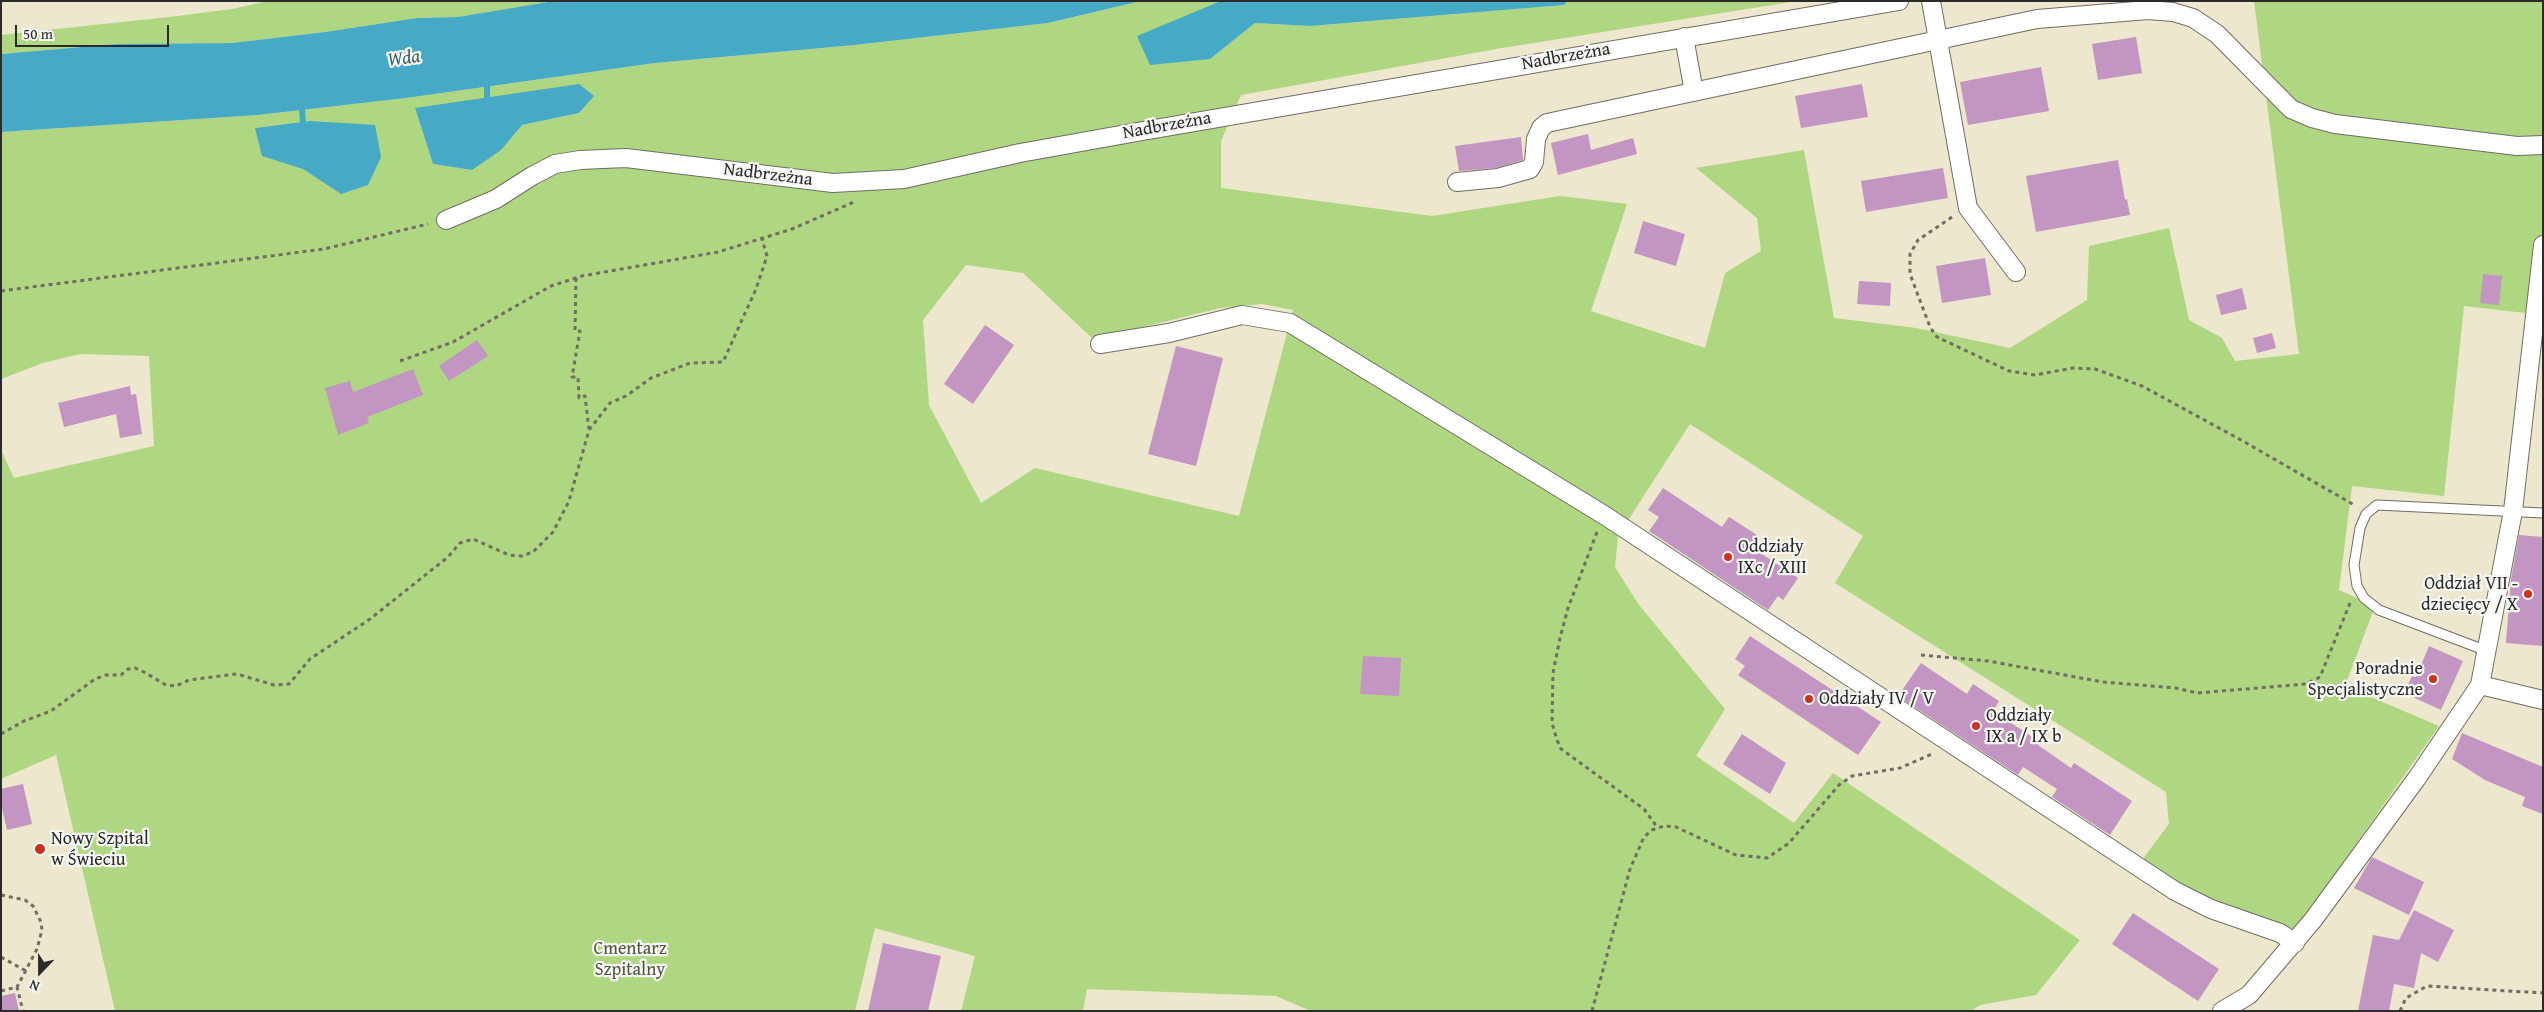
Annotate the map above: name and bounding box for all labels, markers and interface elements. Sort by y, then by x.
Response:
scale bar [18,15,171,47]
text: 50 m [23,23,53,44]
street label: Nadbrzeżna [1520,39,1612,75]
water label: Wda [386,46,422,72]
street label: Nadbrzeżna [1121,108,1213,144]
street label: Nadbrzeżna [722,159,814,191]
place label: Oddziały IXc / XIII [1738,536,1807,578]
marker: Oddziały IXc / XIII [1722,551,1734,563]
place label: Oddział VII - dziecięcy / X [2421,573,2518,616]
marker: Oddział VII - dziecięcy / X [2522,588,2534,600]
place label: Poradnie Specjalistyczne [2308,658,2423,701]
marker: Poradnie Specjalistyczne [2427,673,2439,685]
place label: Oddziały IV / V [1819,688,1934,710]
marker: Oddziały IV / V [1803,693,1815,705]
place label: Oddziały IX a / IX b [1986,705,2062,748]
marker: Oddziały IX a / IX b [1970,720,1982,732]
place label: Nowy Szpital w Świeciu [51,828,149,871]
marker: Nowy Szpital w Świeciu [33,842,47,856]
park label: Cmentarz Szpitalny [593,938,667,981]
north arrow [15,947,65,997]
text: N [26,975,42,997]

